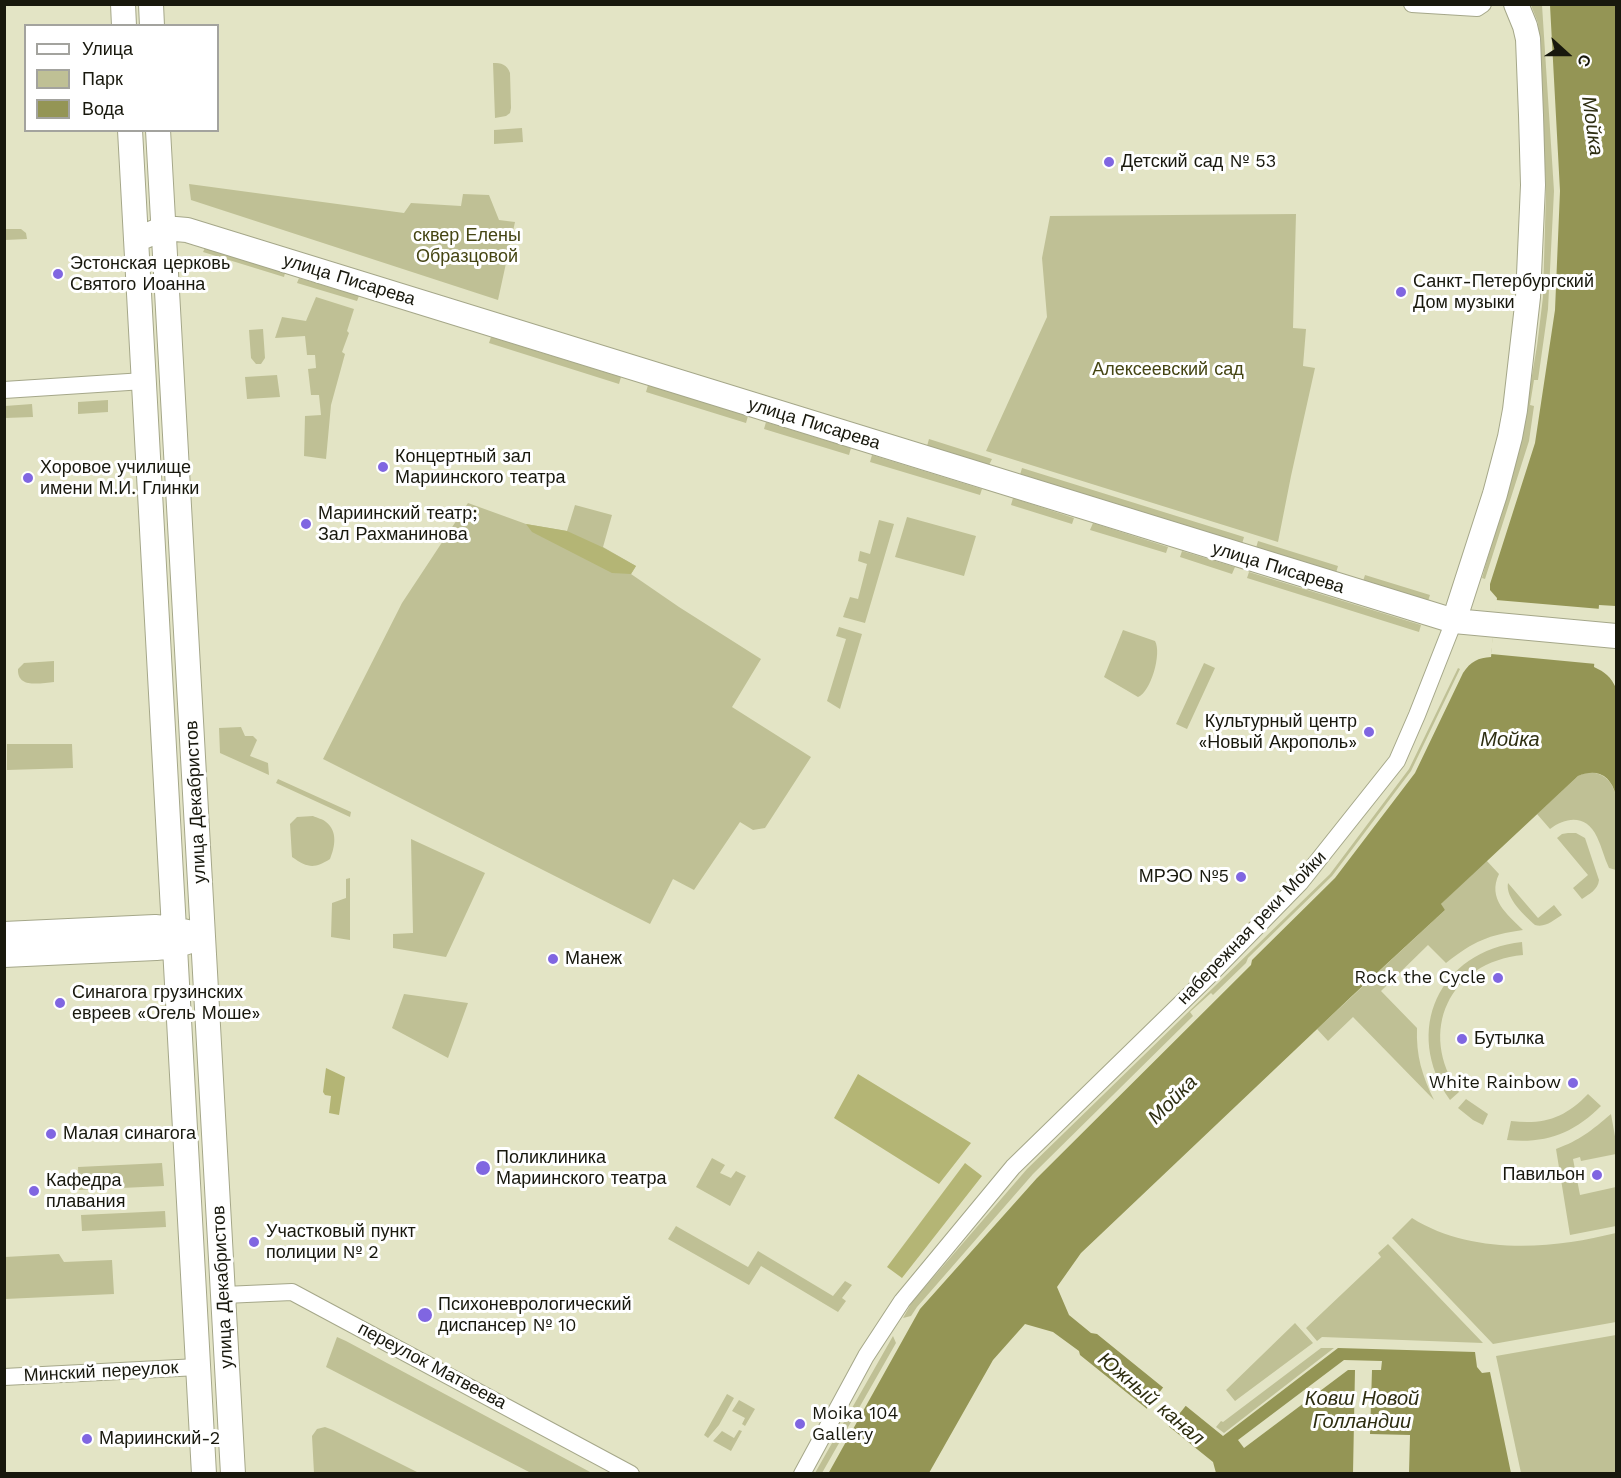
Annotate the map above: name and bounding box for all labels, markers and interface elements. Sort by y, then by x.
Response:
legend [24,24,219,132]
north arrow [1537,24,1597,84]
text: Улица [82,38,133,59]
text: С [1573,52,1595,69]
text: Парк [82,68,123,89]
water label: Мойка [1576,95,1608,157]
text: Вода [82,98,124,119]
place label: Детский сад № 53 [1121,151,1276,173]
marker: Детский сад № 53 [1102,155,1116,169]
park label: сквер Елены Образцовой [413,225,521,268]
street label: улица Писарева [280,250,418,310]
place label: Эстонская церковь Святого Иоанна [70,253,230,296]
marker: Эстонская церковь Святого Иоанна [51,267,65,281]
place label: Санкт-Петербургский Дом музыки [1413,271,1594,314]
marker: Санкт-Петербургский Дом музыки [1394,285,1408,299]
park label: Алексеевский сад [1092,359,1244,381]
street label: улица Писарева [745,394,883,454]
place label: Концертный зал Мариинского театра [395,446,566,488]
place label: Хоровое училище имени М.И. Глинки [40,457,199,500]
marker: Концертный зал Мариинского театра [376,460,390,474]
marker: Хоровое училище имени М.И. Глинки [21,471,35,485]
place label: Мариинский театр; Зал Рахманинова [318,503,478,546]
marker: Мариинский театр; Зал Рахманинова [299,517,313,531]
street label: улица Писарева [1209,538,1347,598]
place label: Культурный центр «Новый Акрополь» [1198,711,1357,754]
street label: улица Декабристов [181,720,211,884]
marker: Культурный центр «Новый Акрополь» [1362,725,1376,739]
water label: Мойка [1480,728,1540,752]
street label: набережная реки Мойки [1173,847,1331,1009]
place label: МРЭО №5 [1139,866,1229,888]
marker: МРЭО №5 [1234,870,1248,884]
place label: Манеж [565,948,622,970]
marker: Манеж [546,952,560,966]
place label: Rock the Cycle [1354,967,1486,989]
marker: Rock the Cycle [1491,971,1505,985]
place label: Синагога грузинских евреев «Огель Моше» [72,982,260,1024]
marker: Синагога грузинских евреев «Огель Моше» [53,996,67,1010]
place label: Бутылка [1474,1028,1544,1050]
marker: Бутылка [1455,1032,1469,1046]
water label: Мойка [1143,1070,1203,1130]
place label: White Rainbow [1429,1072,1561,1094]
marker: White Rainbow [1566,1076,1580,1090]
place label: Малая синагога [63,1123,196,1145]
marker: Малая синагога [44,1127,58,1141]
place label: Поликлиника Мариинского театра [496,1147,667,1190]
marker: Поликлиника Мариинского театра [474,1159,492,1177]
place label: Павильон [1503,1164,1585,1186]
marker: Павильон [1590,1168,1604,1182]
place label: Кафедра плавания [46,1170,125,1212]
marker: Кафедра плавания [27,1184,41,1198]
street label: улица Декабристов [208,1205,238,1369]
place label: Участковый пункт полиции № 2 [266,1221,416,1264]
marker: Участковый пункт полиции № 2 [247,1235,261,1249]
place label: Психоневрологический диспансер № 10 [438,1294,632,1336]
marker: Психоневрологический диспансер № 10 [416,1306,434,1324]
street label: переулок Матвеева [354,1318,510,1414]
water label: Южный канал [1093,1348,1209,1450]
street label: Минский переулок [23,1357,179,1387]
water label: Ковш Новой Голландии [1305,1387,1419,1434]
place label: Moika 104 Gallery [812,1403,898,1446]
marker: Moika 104 Gallery [793,1417,807,1431]
place label: Мариинский-2 [99,1428,220,1450]
marker: Мариинский-2 [80,1432,94,1446]

